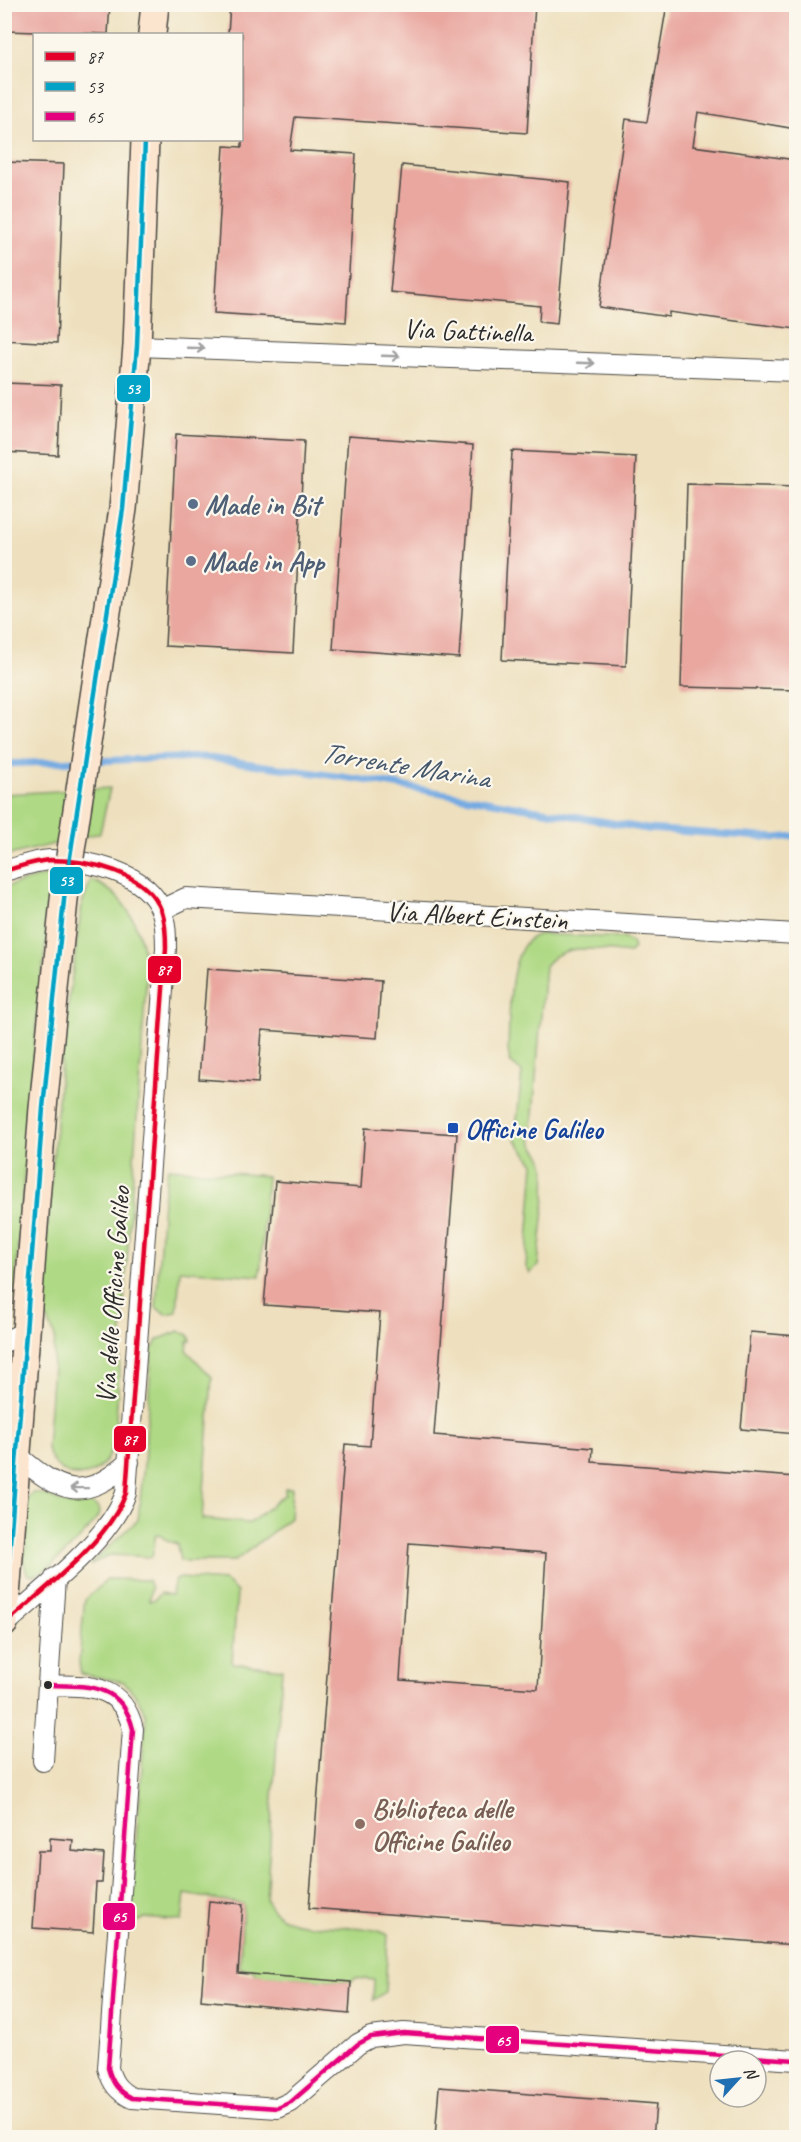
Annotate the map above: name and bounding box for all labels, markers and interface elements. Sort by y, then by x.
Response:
legend [33,33,243,141]
text: 87 [87,46,104,68]
text: 53 [87,76,105,98]
text: 65 [87,106,104,128]
street label: Via Gattinella [403,311,535,350]
one-way arrow [185,343,205,354]
one-way arrow [380,350,400,361]
one-way arrow [575,357,595,368]
line badge: 53 [116,374,151,403]
text: 53 [126,379,142,399]
place label: Made in Bit [205,487,325,522]
marker: Made in Bit [186,497,200,511]
place label: Made in App [203,544,326,579]
marker: Made in App [184,554,198,568]
water label: Torrente Marina [318,733,496,798]
line badge: 53 [49,866,84,895]
text: 53 [59,871,75,891]
street label: Via Albert Einstein [385,893,569,938]
line badge: 87 [147,955,182,984]
text: 87 [157,960,173,980]
place label: Officine Galileo [465,1111,604,1146]
marker: Officine Galileo [446,1121,460,1135]
street label: Via delle Officine Galileo [87,1183,138,1405]
line badge: 87 [113,1425,147,1453]
text: 87 [123,1430,139,1450]
one-way arrow [69,1482,89,1494]
unlabelled marker [42,1679,54,1691]
place label: Biblioteca delle Officine Galileo [372,1791,515,1858]
marker: Biblioteca delle Officine Galileo [353,1817,367,1831]
line badge: 65 [102,1902,136,1931]
text: 65 [112,1907,128,1927]
line badge: 65 [485,2025,520,2054]
text: 65 [496,2031,512,2051]
north arrow [708,2049,768,2109]
text: N [739,2064,763,2084]

